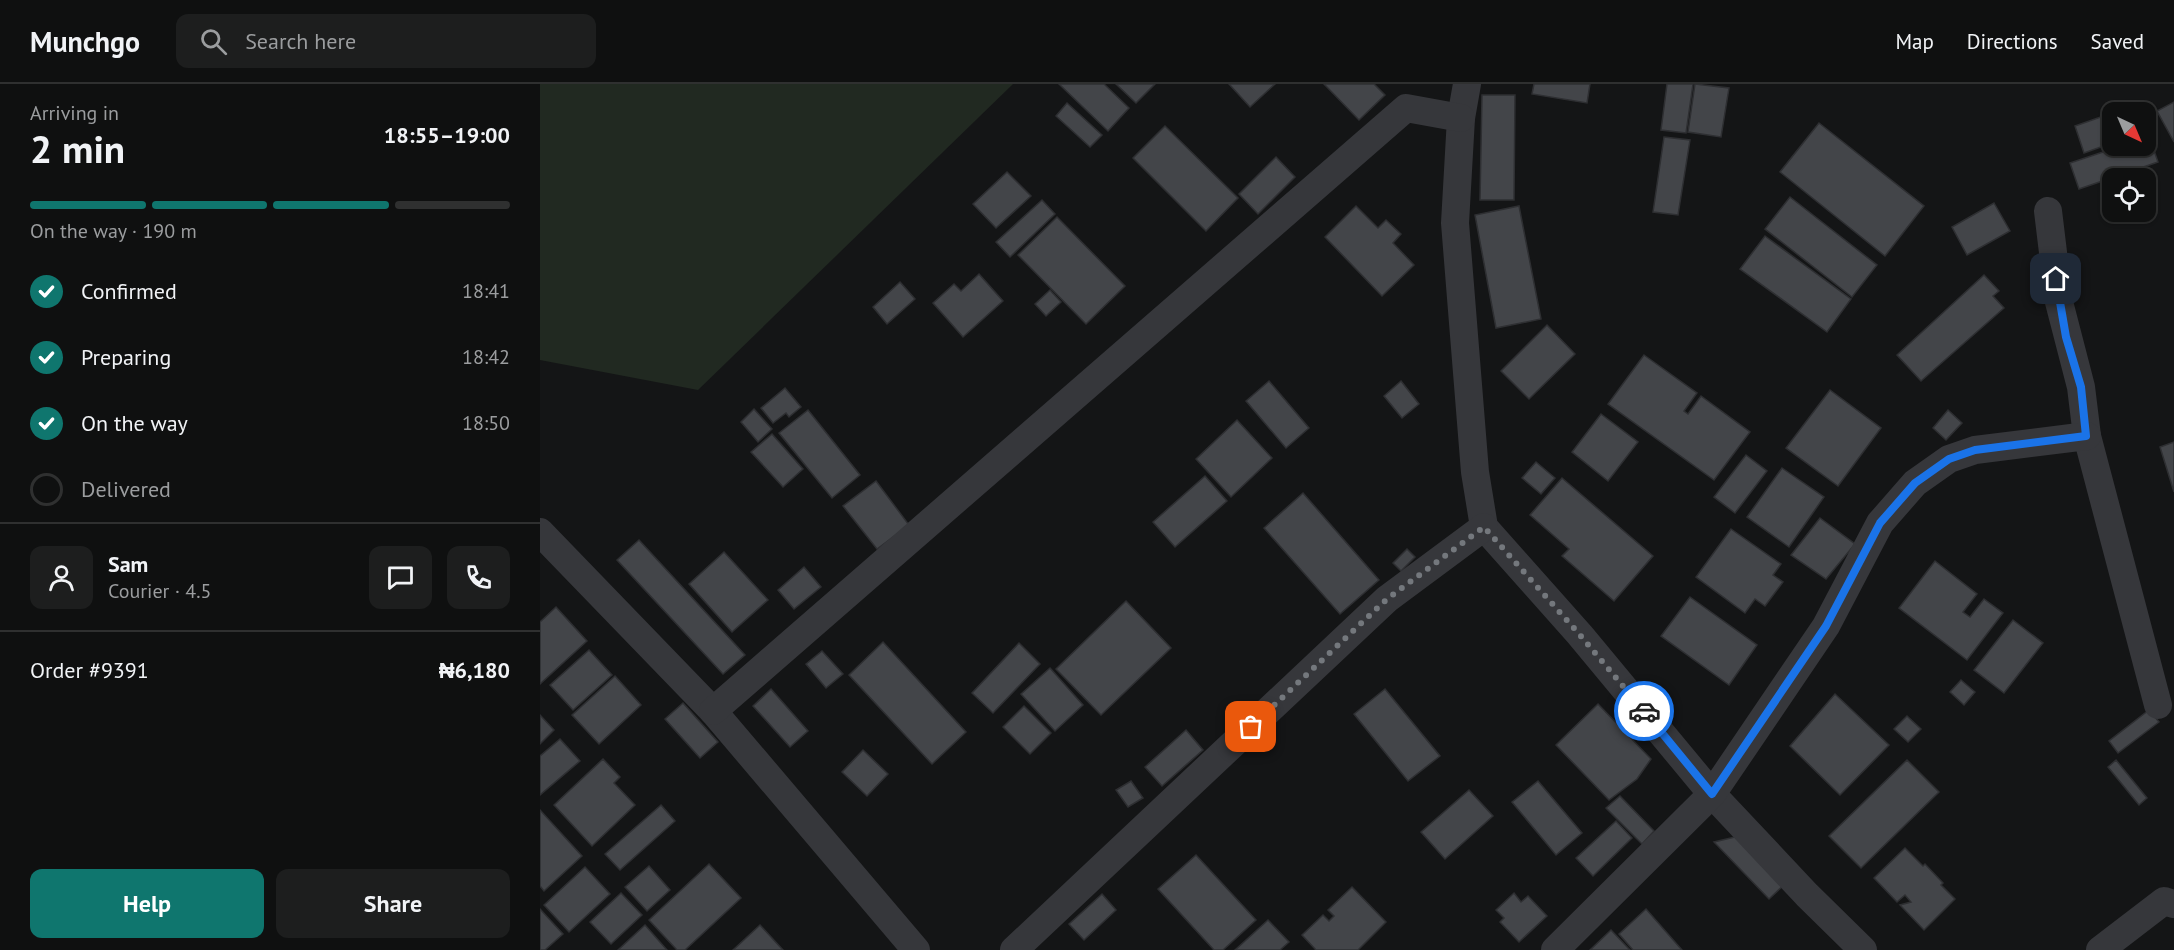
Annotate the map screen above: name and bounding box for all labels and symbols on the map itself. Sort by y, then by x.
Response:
north arrow [2102,102,2156,156]
pin [2030,253,2081,304]
courier [1614,681,1674,741]
pin [1225,701,1276,752]

